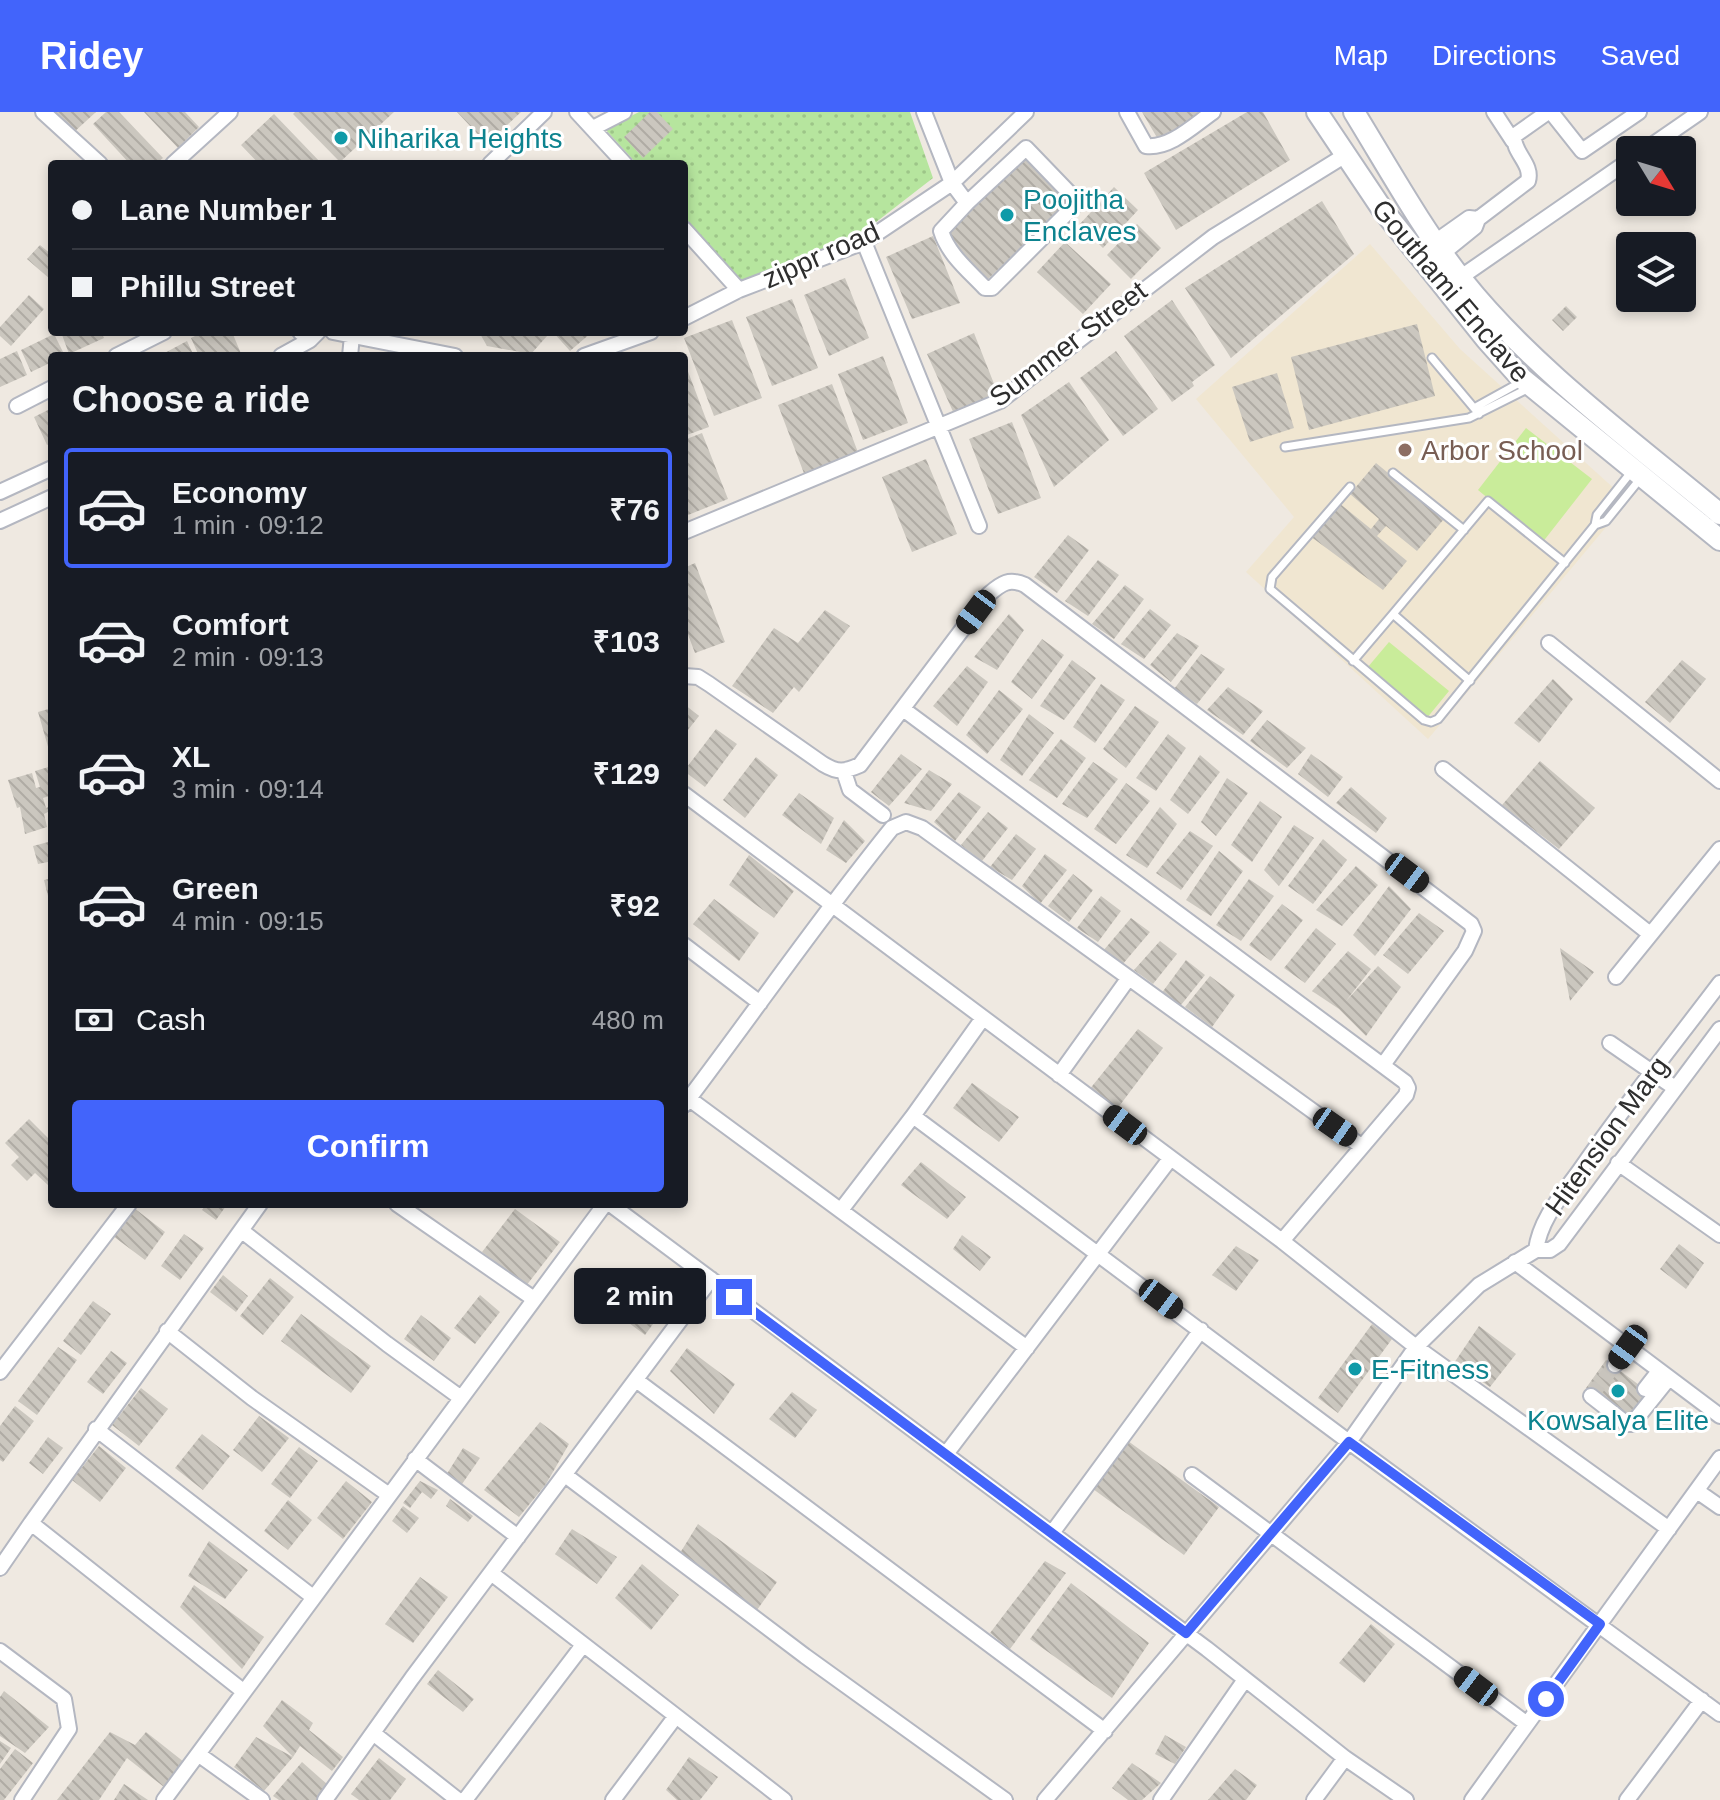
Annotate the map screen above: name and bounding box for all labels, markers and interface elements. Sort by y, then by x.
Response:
text: Ridey [40,35,143,77]
text: Map [1334,40,1388,71]
text: Directions [1432,40,1557,71]
text: Saved [1601,40,1680,71]
place label: Niharika Heights [357,123,562,154]
marker: Niharika Heights [332,129,350,147]
north arrow [1616,136,1696,216]
map controls [1616,136,1696,312]
place label: Poojitha Enclaves [1023,184,1137,247]
text: Lane Number 1 [120,193,337,226]
street label: Gouthami Enclave [1366,193,1536,389]
marker: Poojitha Enclaves [998,206,1016,224]
street label: zippr road [758,216,884,294]
button: layers [1616,232,1696,312]
text: Phillu Street [120,270,295,303]
street label: Summer Street [983,275,1153,413]
text: Choose a ride [72,379,310,420]
place label: Arbor School [1421,435,1583,466]
marker: Arbor School [1396,441,1414,459]
icon: car [76,472,148,544]
text: Economy [172,476,307,509]
text: ₹76 [609,493,660,526]
text: 1 min · 09:12 [172,510,324,540]
car [952,586,1000,638]
icon: car [76,604,148,676]
text: Comfort [172,608,289,641]
text: ₹103 [593,625,660,658]
text: 2 min · 09:13 [172,642,324,672]
icon: car [76,736,148,808]
text: XL [172,740,210,773]
text: ₹129 [593,757,660,790]
text: 3 min · 09:14 [172,774,324,804]
car [1381,849,1433,897]
icon: car [76,868,148,940]
text: Green [172,872,259,905]
text: ₹92 [609,889,660,922]
text: 4 min · 09:15 [172,906,324,936]
icon: cash [72,998,116,1042]
text: Cash [136,1003,206,1036]
text: 480 m [592,1005,664,1035]
street label: Hitension Marg [1539,1051,1675,1221]
button: Confirm [72,1100,664,1192]
car [1099,1101,1151,1149]
car [1308,1103,1362,1151]
callout: 2 min [574,1269,706,1325]
car [1135,1275,1187,1323]
route end [716,1279,752,1315]
text: 2 min [606,1281,674,1311]
car [1604,1321,1652,1373]
place label: E-Fitness [1371,1354,1489,1385]
marker: E-Fitness [1346,1360,1364,1378]
marker: Kowsalya Elite [1609,1382,1627,1400]
place label: Kowsalya Elite [1527,1405,1709,1436]
car [1450,1662,1502,1710]
route start [1528,1681,1564,1717]

